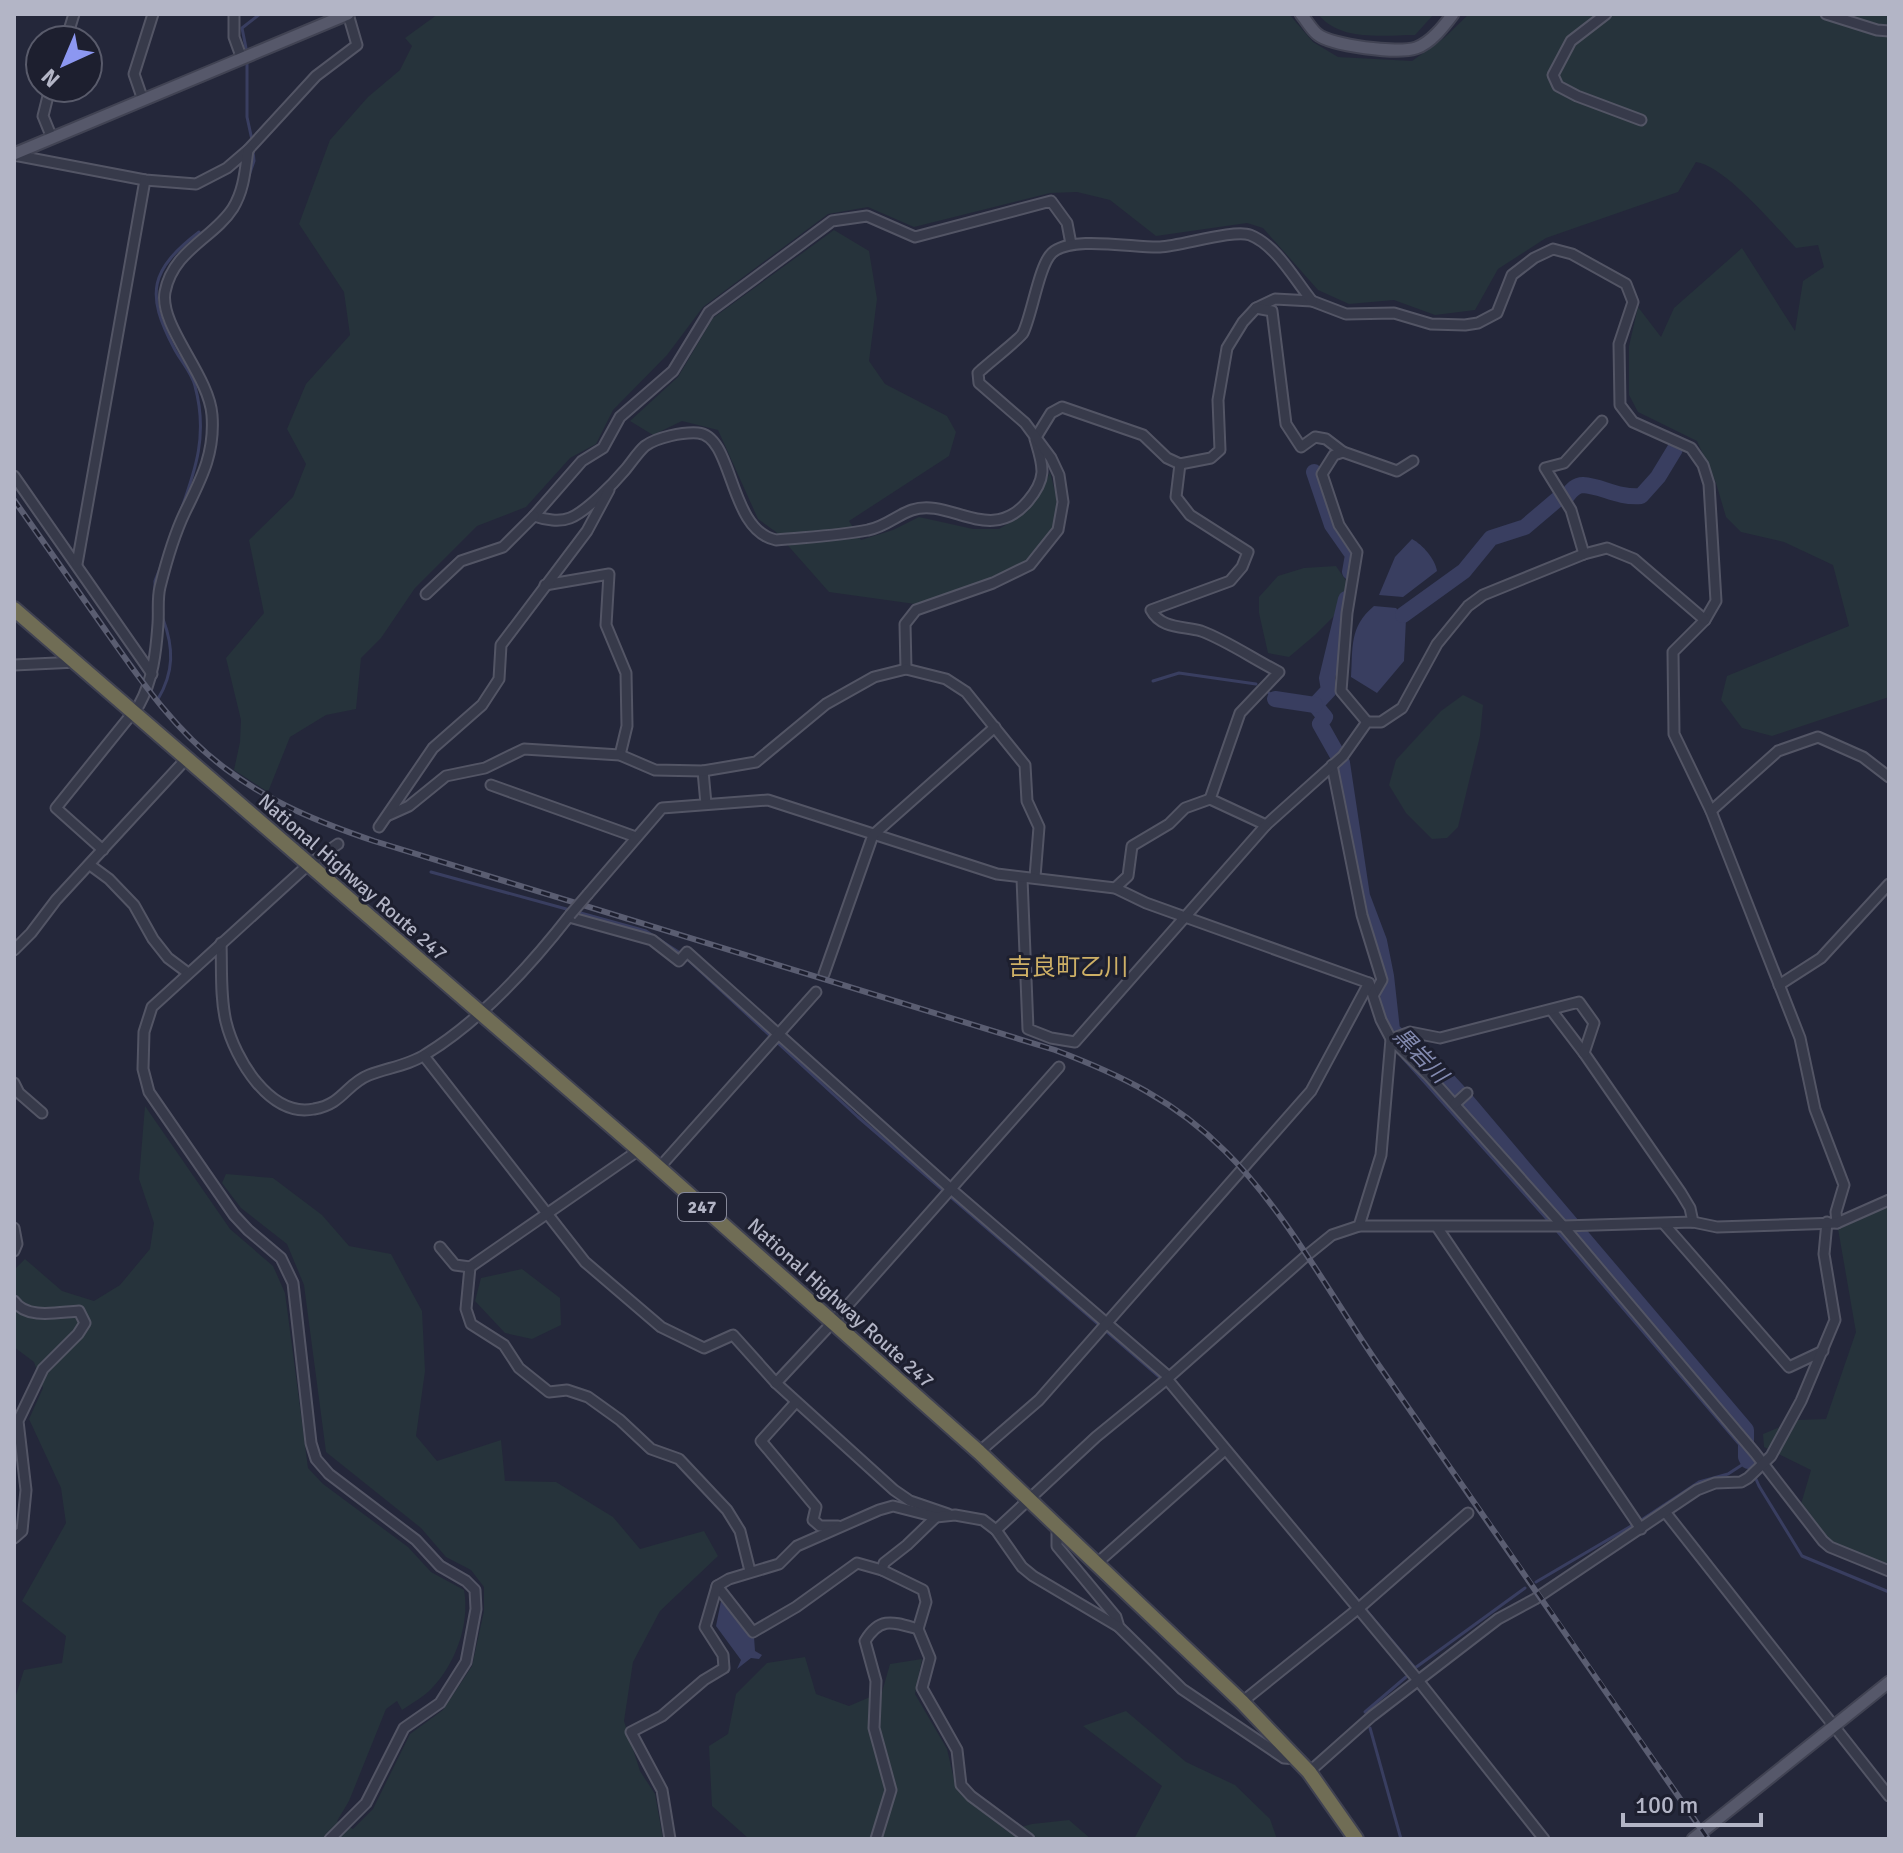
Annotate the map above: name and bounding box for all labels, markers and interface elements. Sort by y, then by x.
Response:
north arrow [24,24,104,104]
text: N [36,63,65,93]
street label: National Highway Route 247 [253,788,452,966]
district label: 吉良町乙川 [1008,952,1128,982]
water label: 黒岩川 [1388,1022,1455,1090]
road number: 247 [678,1193,726,1221]
street label: National Highway Route 247 [742,1213,939,1394]
scale bar [1623,1777,1761,1827]
text: 100 m [1635,1790,1698,1820]

